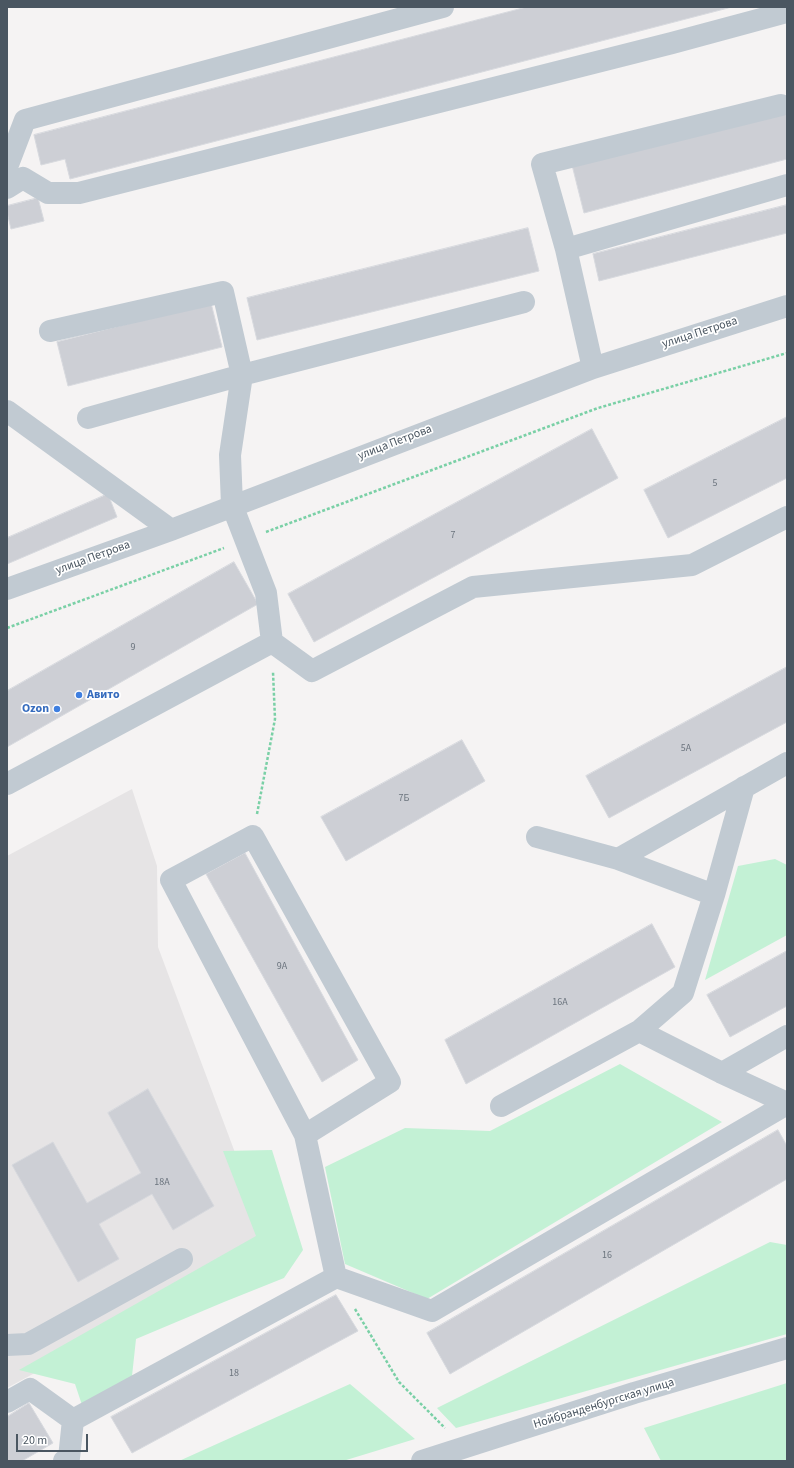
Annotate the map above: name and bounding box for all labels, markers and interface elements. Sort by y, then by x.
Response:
street label: улица Петрова [661,314,739,352]
street label: улица Петрова [356,422,434,464]
house number: 5 [713,478,717,490]
house number: 7 [451,530,455,542]
street label: улица Петрова [54,538,132,578]
house number: 9 [131,642,135,654]
place label: Авито [87,688,120,702]
marker: Авито [74,690,84,700]
place label: Ozon [22,702,49,716]
marker: Ozon [52,704,62,714]
house number: 5А [681,743,691,755]
house number: 7Б [399,793,409,805]
house number: 9А [277,961,287,973]
house number: 16А [552,997,568,1009]
house number: 18А [154,1177,170,1189]
house number: 16 [602,1250,612,1262]
house number: 18 [229,1368,239,1380]
street label: Нойбранденбургская улица [532,1376,676,1432]
scale bar [18,1426,90,1452]
text: 20 m [23,1432,47,1449]

